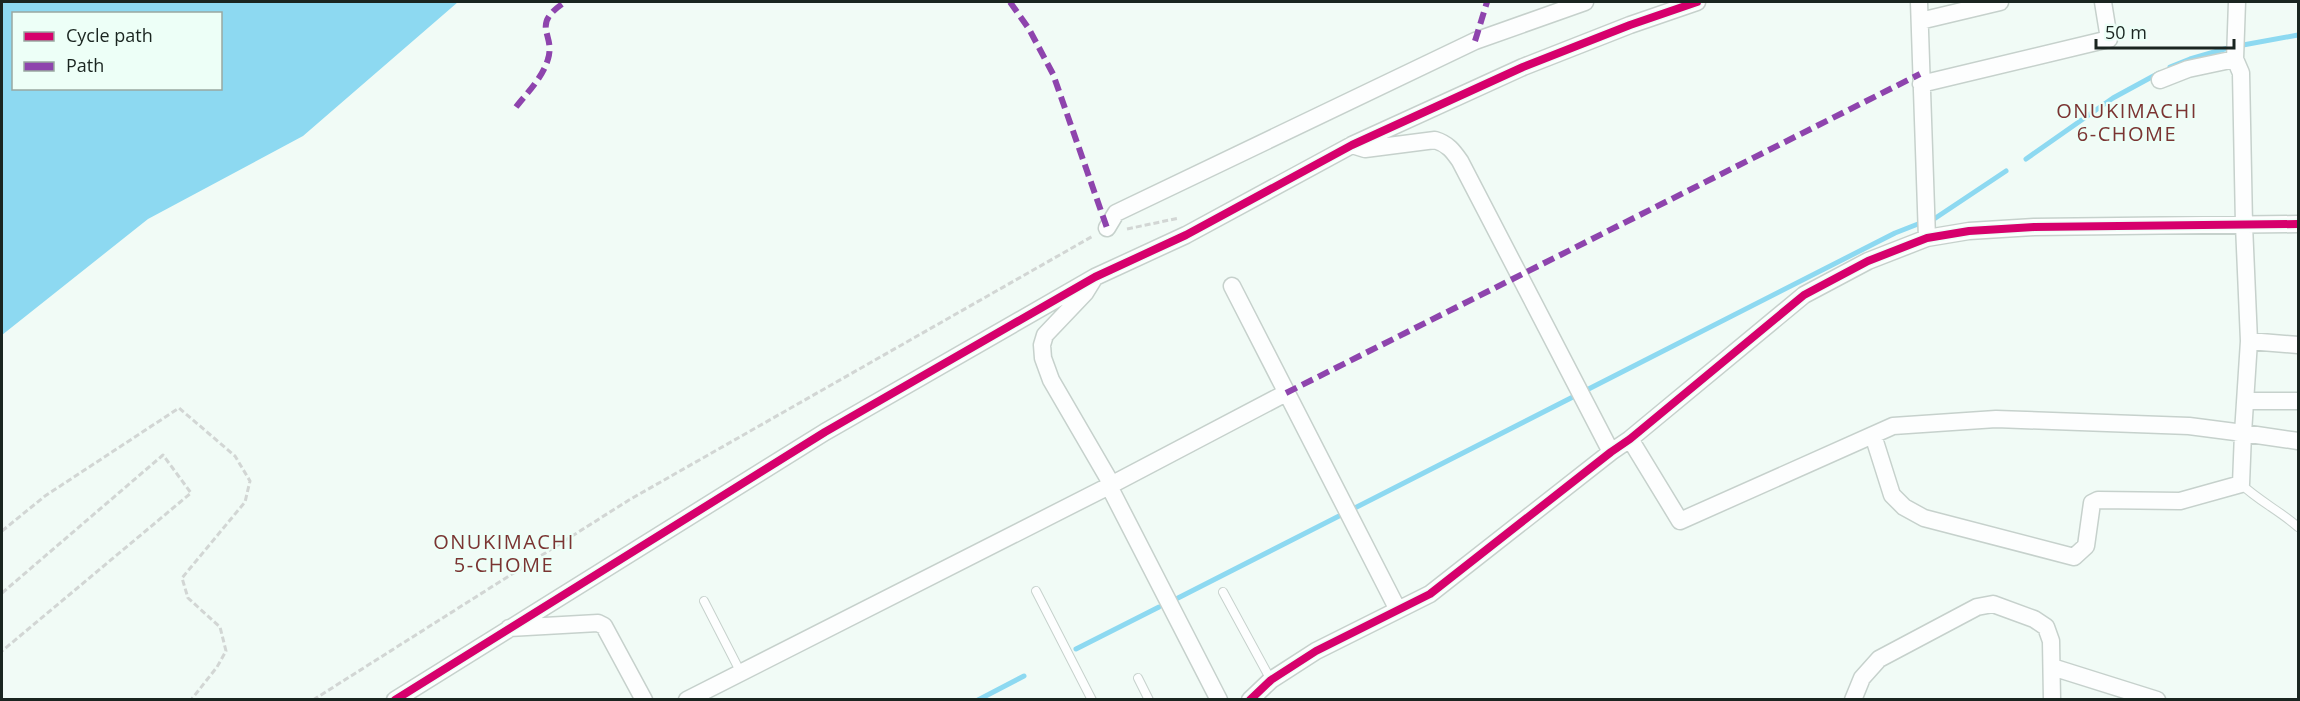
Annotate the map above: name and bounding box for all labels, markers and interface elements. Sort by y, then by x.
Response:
legend [12,12,222,90]
scale bar [2096,12,2234,50]
text: 50 m [2105,20,2147,44]
text: Cycle path [66,23,153,47]
text: Path [66,53,104,77]
district label: ONUKIMACHI 6-CHOME [2056,97,2198,147]
district label: ONUKIMACHI 5-CHOME [433,528,575,578]

